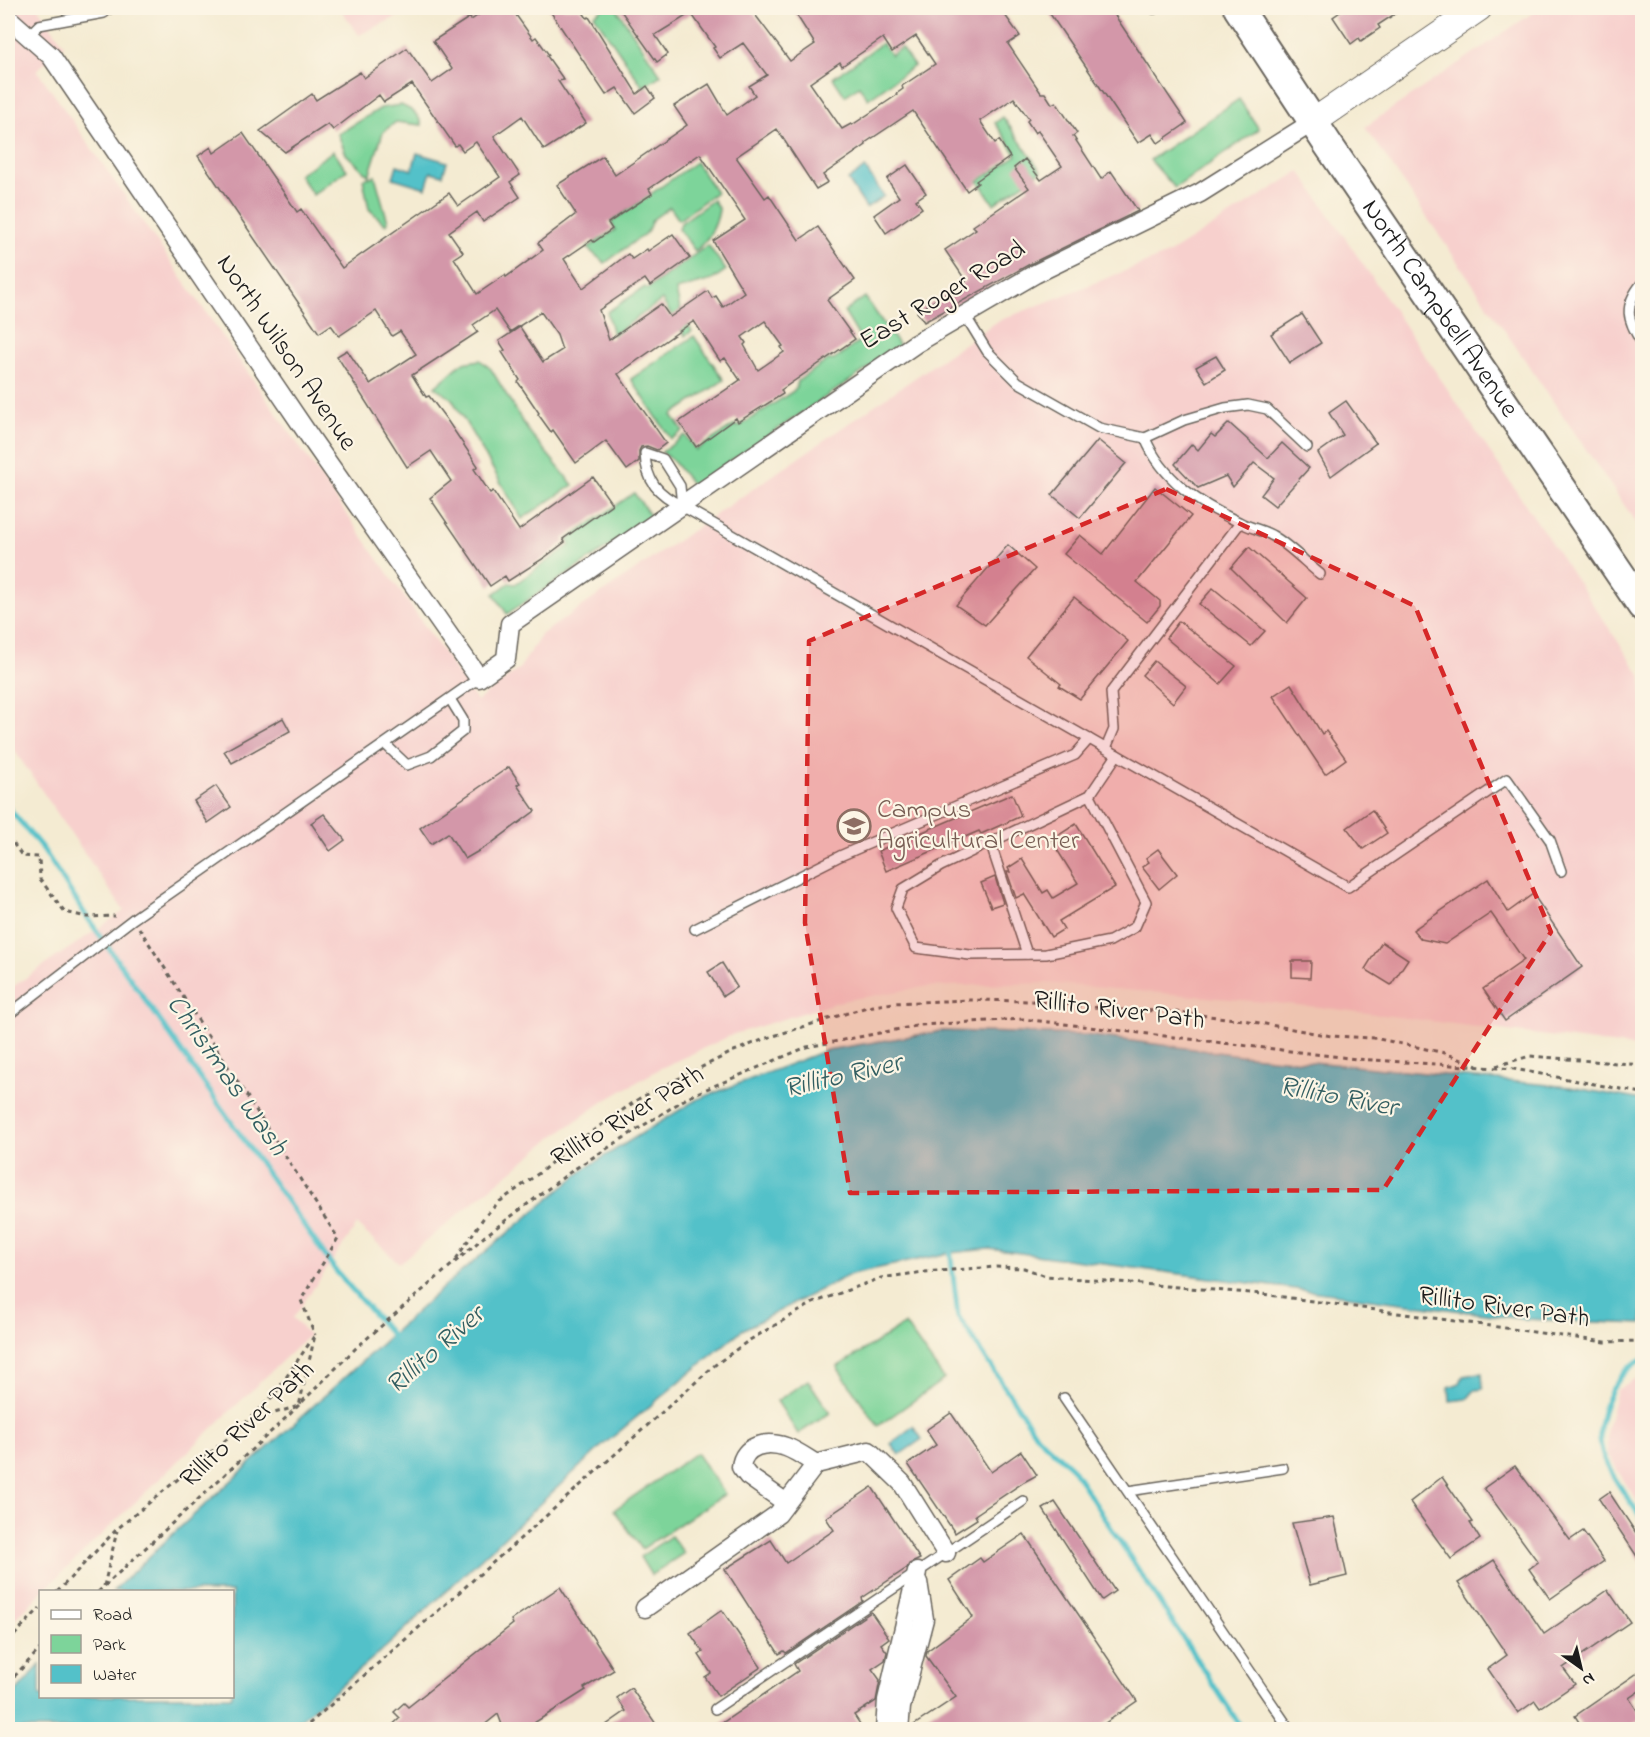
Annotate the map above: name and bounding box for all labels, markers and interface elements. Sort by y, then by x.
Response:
street label: North Campbell Avenue [1351,192,1528,426]
street label: East Roger Road [853,231,1033,361]
street label: North Wilson Avenue [206,247,367,460]
place label: Campus Agricultural Center [877,791,1080,861]
school or university icon: Campus Agricultural Center [836,808,872,844]
street label: Rillito River Path [1031,981,1207,1041]
water label: Christmas Wash [155,987,297,1166]
water label: Rillito River [780,1043,909,1110]
street label: Rillito River Path [544,1056,712,1178]
water label: Rillito River [1276,1066,1404,1130]
street label: Rillito River Path [1416,1277,1592,1339]
water label: Rillito River [378,1294,497,1406]
street label: Rillito River Path [172,1352,324,1498]
legend [39,1590,234,1698]
text: Road [93,1603,132,1629]
text: Park [93,1633,126,1659]
north arrow [1551,1638,1611,1698]
text: Water [93,1663,137,1689]
text: N [1577,1666,1599,1692]

